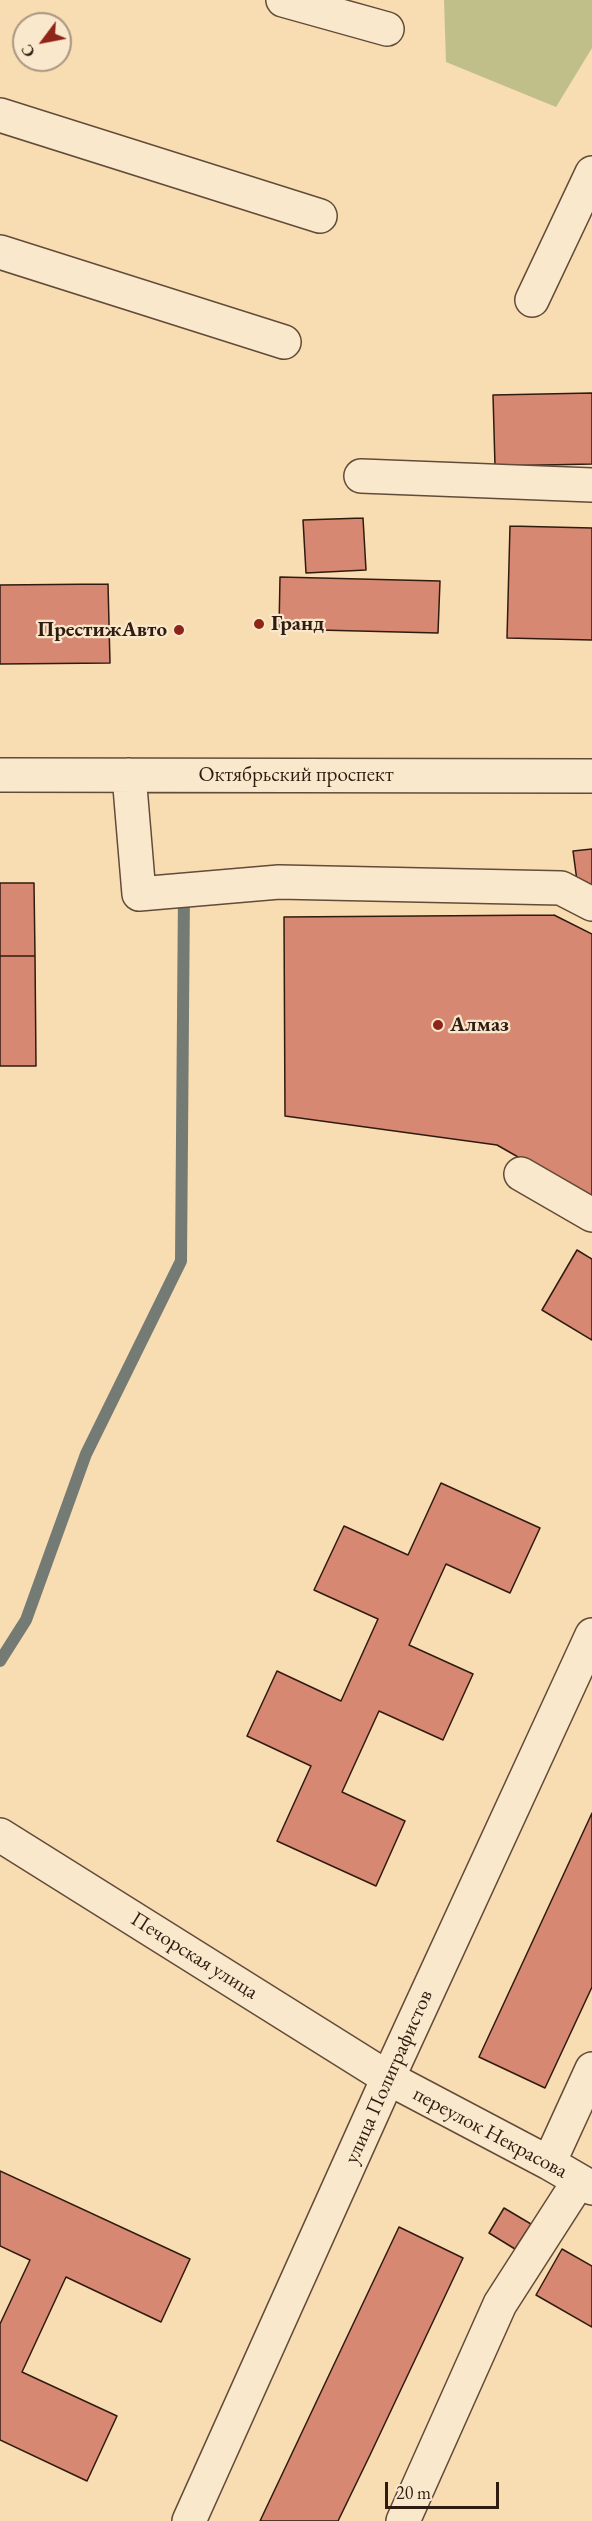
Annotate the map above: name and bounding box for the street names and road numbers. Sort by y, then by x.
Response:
street label: Октябрьский проспект [199,762,393,788]
street label: Печорская улица [126,1907,262,2005]
street label: улица Полиграфистов [339,1986,439,2168]
street label: переулок Некрасова [409,2082,571,2184]

